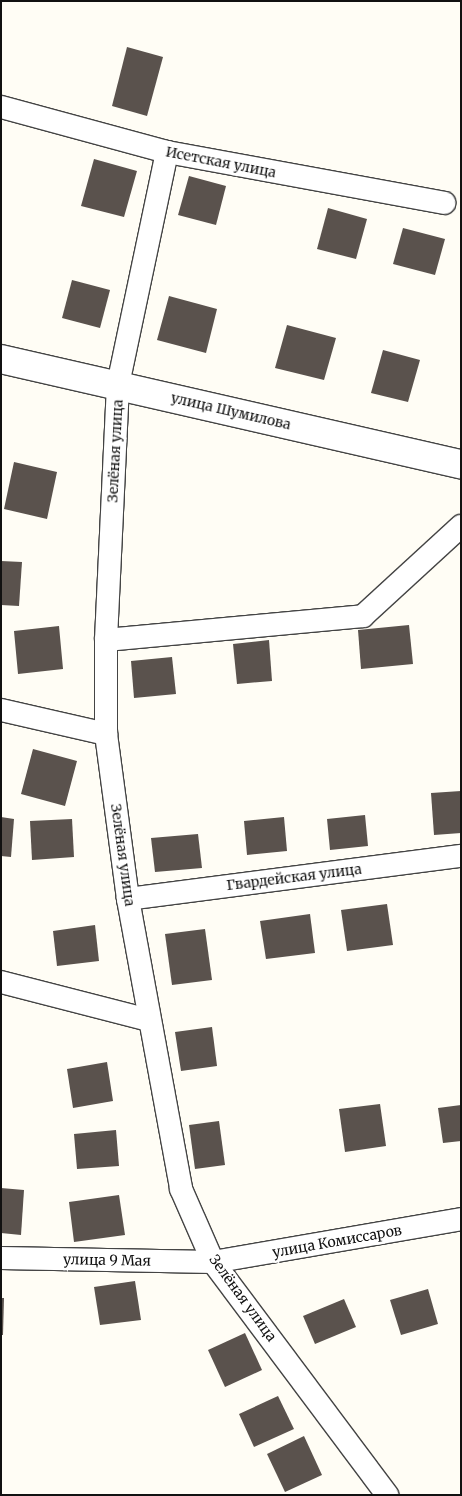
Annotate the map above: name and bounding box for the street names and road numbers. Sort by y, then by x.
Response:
street label: Исетская улица [164,143,278,181]
street label: улица Шумилова [169,389,293,433]
street label: Зелёная улица [104,399,126,503]
street label: Зелёная улица [108,803,138,907]
street label: Гвардейская улица [225,860,363,894]
street label: улица Комиссаров [271,1221,403,1261]
street label: улица 9 Мая [63,1251,151,1269]
street label: Зелёная улица [206,1251,280,1345]

